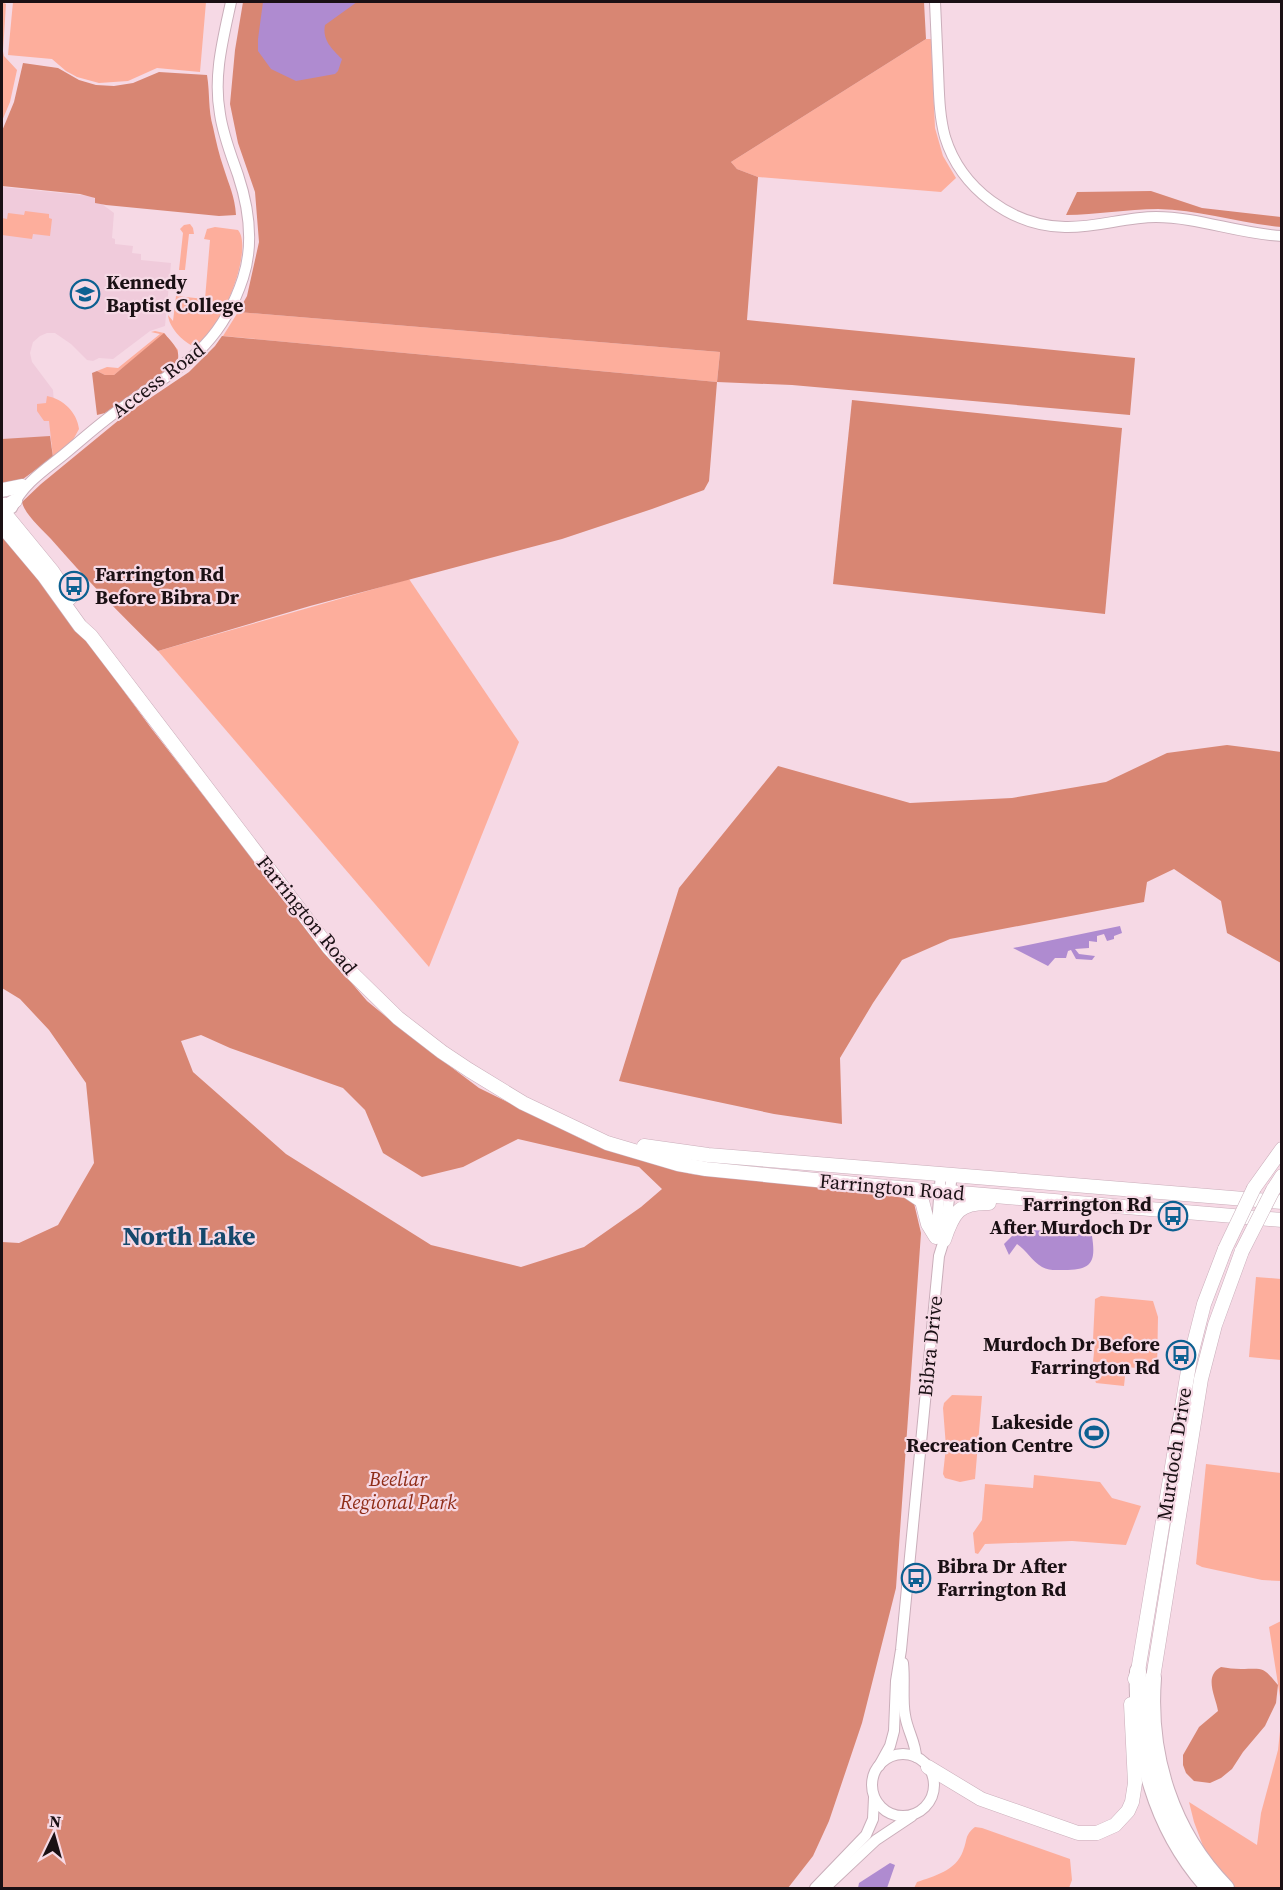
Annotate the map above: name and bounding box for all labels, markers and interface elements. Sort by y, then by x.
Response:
place label: Kennedy Baptist College [106,268,243,319]
school or university icon: Kennedy Baptist College [69,278,101,310]
street label: Access Road [106,335,211,424]
place label: Farrington Rd Before Bibra Dr [95,560,240,611]
bus stop icon: Farrington Rd Before Bibra Dr [58,570,90,602]
street label: Farrington Road [250,850,364,981]
street label: Farrington Road [818,1167,966,1207]
place label: Farrington Rd After Murdoch Dr [989,1190,1153,1241]
bus stop icon: Farrington Rd After Murdoch Dr [1157,1200,1189,1232]
district label: North Lake [122,1218,256,1254]
street label: Bibra Drive [911,1294,949,1398]
place label: Murdoch Dr Before Farrington Rd [983,1330,1160,1381]
bus stop icon: Murdoch Dr Before Farrington Rd [1165,1339,1197,1371]
street label: Murdoch Drive [1150,1385,1198,1523]
place label: Lakeside Recreation Centre [906,1408,1073,1459]
sports icon: Lakeside Recreation Centre [1078,1417,1110,1449]
park label: Beeliar Regional Park [339,1465,457,1516]
place label: Bibra Dr After Farrington Rd [937,1552,1067,1603]
bus stop icon: Bibra Dr After Farrington Rd [900,1562,932,1594]
north arrow [24,1806,84,1866]
text: N [49,1810,62,1833]

